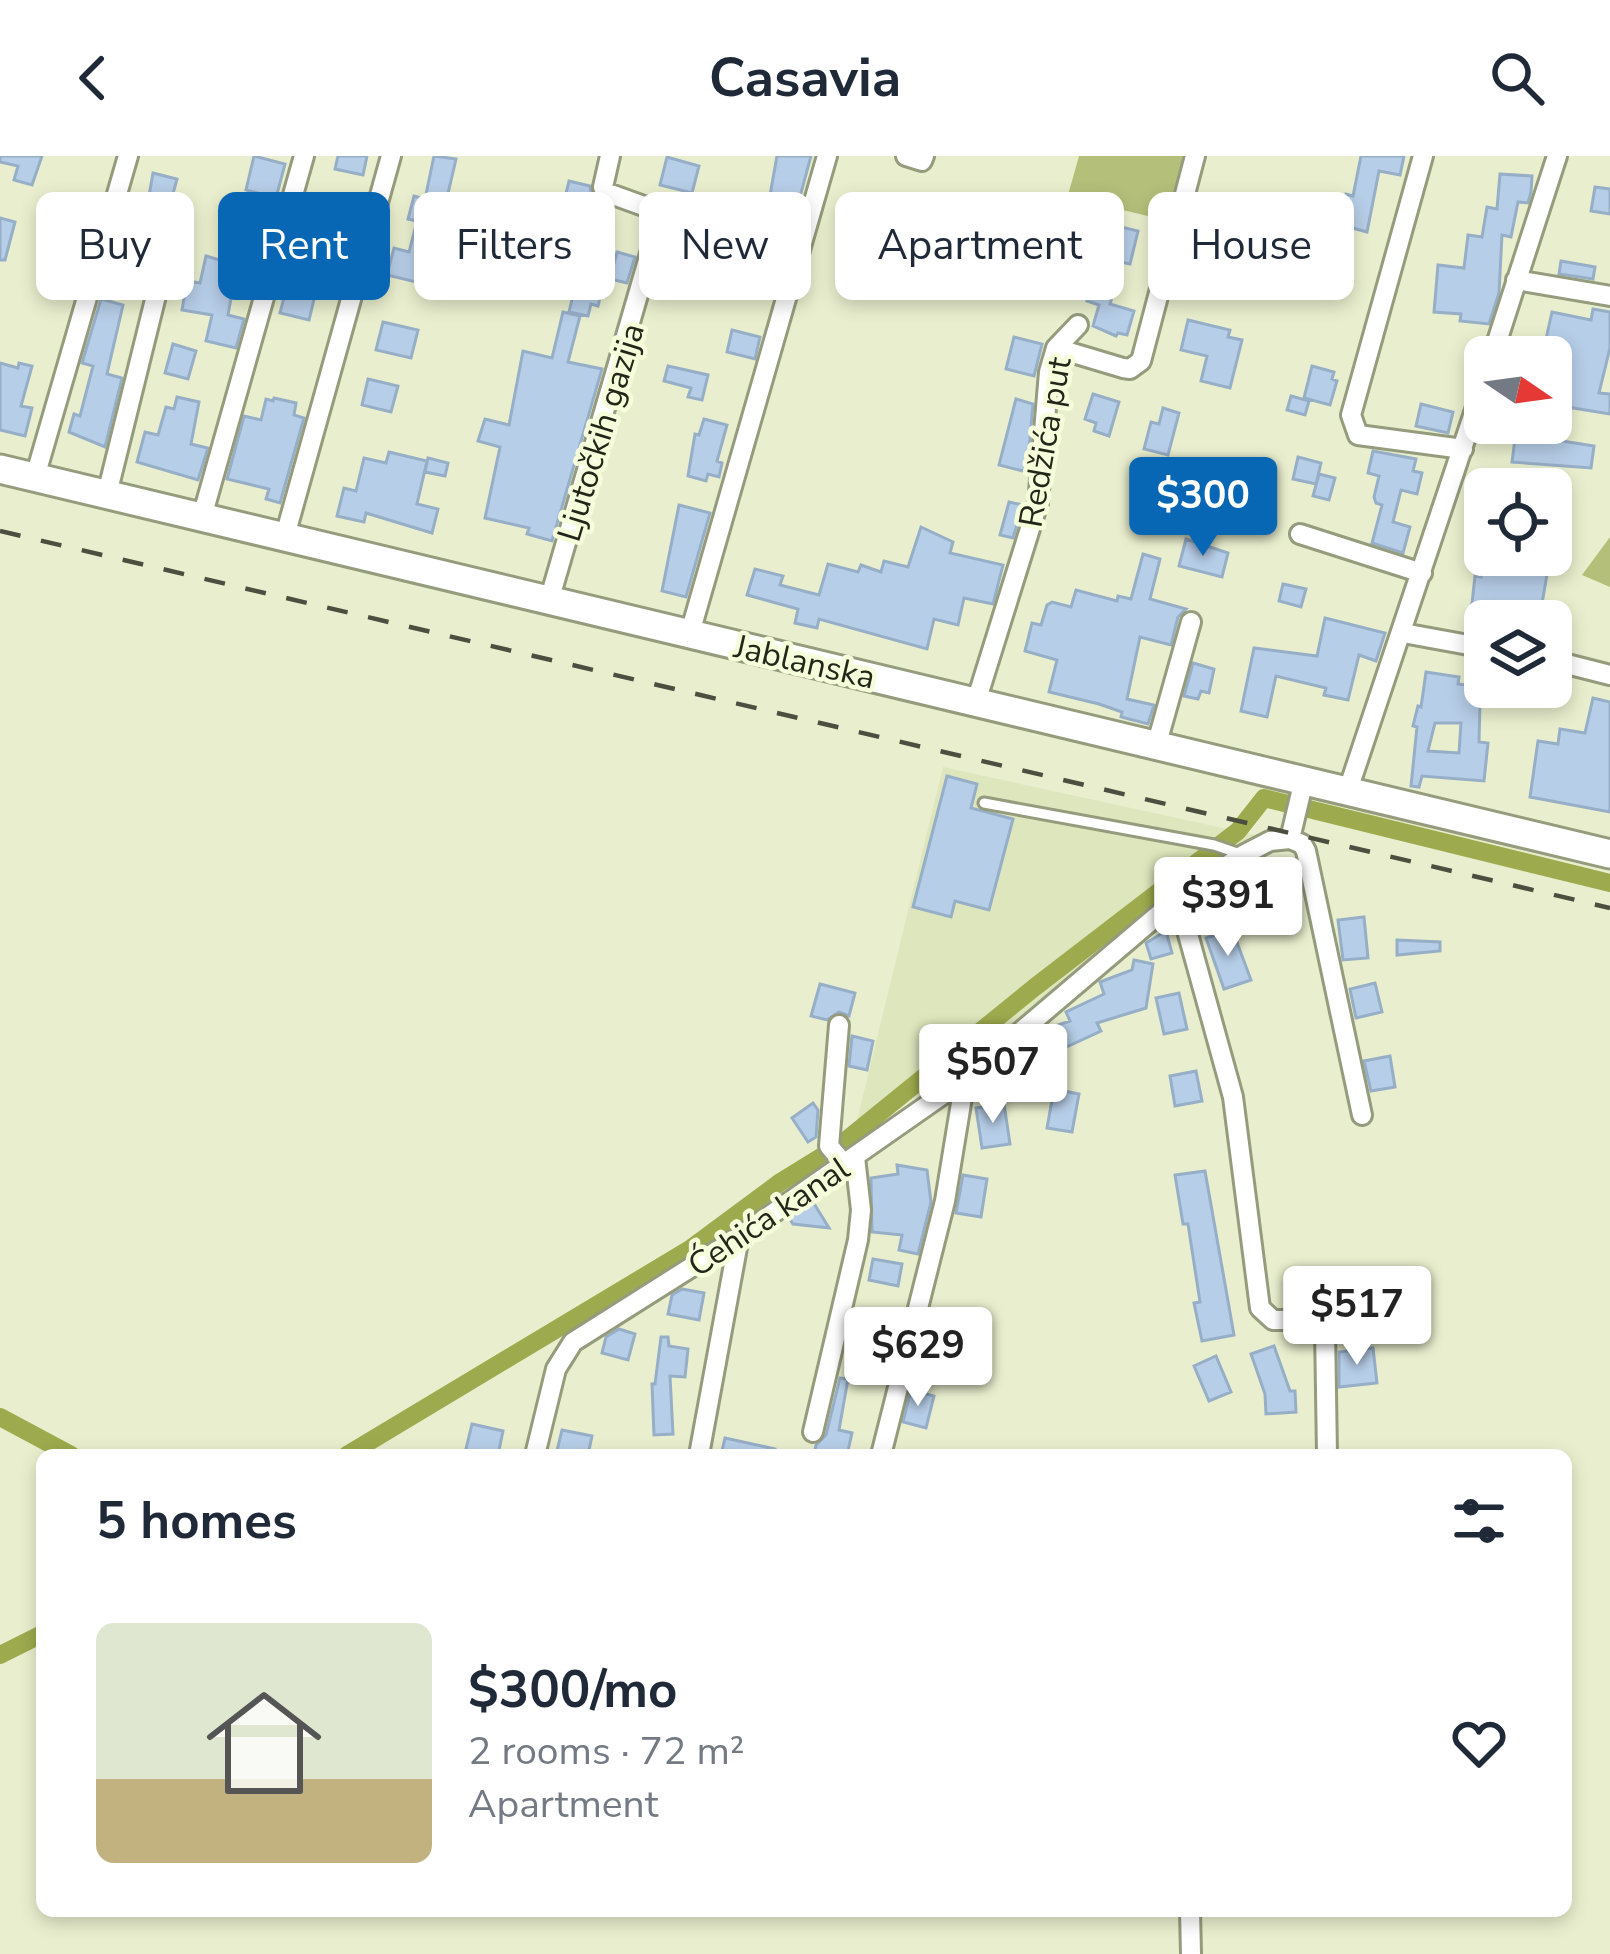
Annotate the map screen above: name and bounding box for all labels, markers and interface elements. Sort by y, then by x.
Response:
text: Casavia [709,41,901,115]
icon: back [60,45,126,111]
icon: search [1484,45,1550,111]
chip: Buy [36,192,194,300]
chip: Rent [218,192,390,300]
chip: Filters [414,192,615,300]
chip: New [639,192,811,300]
chip: Apartment [835,192,1124,300]
chip: House [1148,192,1354,300]
street label: Ljutočkih gazija [547,318,656,547]
north arrow [1464,336,1572,444]
map controls [1464,336,1572,708]
street label: Redžića put [1008,353,1083,531]
pin: $300 [1132,457,1274,559]
button: locate [1464,468,1572,576]
text: $300 [1156,469,1250,522]
button: layers [1464,600,1572,708]
street label: Jablanska [729,624,879,700]
pin: $391 [1157,857,1299,959]
text: $391 [1181,869,1275,922]
pin: $507 [922,1024,1064,1126]
text: $507 [946,1036,1040,1089]
street label: Ćehića kanal [679,1146,859,1288]
pin: $517 [1286,1266,1428,1368]
text: $517 [1310,1278,1404,1331]
pin: $629 [847,1307,989,1409]
text: $629 [871,1319,965,1372]
text: 5 homes [96,1486,297,1556]
icon: filters [1446,1488,1512,1554]
text: $300/mo [468,1655,677,1725]
icon: home [192,1671,336,1815]
icon: heart [1446,1710,1512,1776]
text: 2 rooms · 72 m² [468,1725,745,1778]
text: Apartment [468,1778,658,1831]

